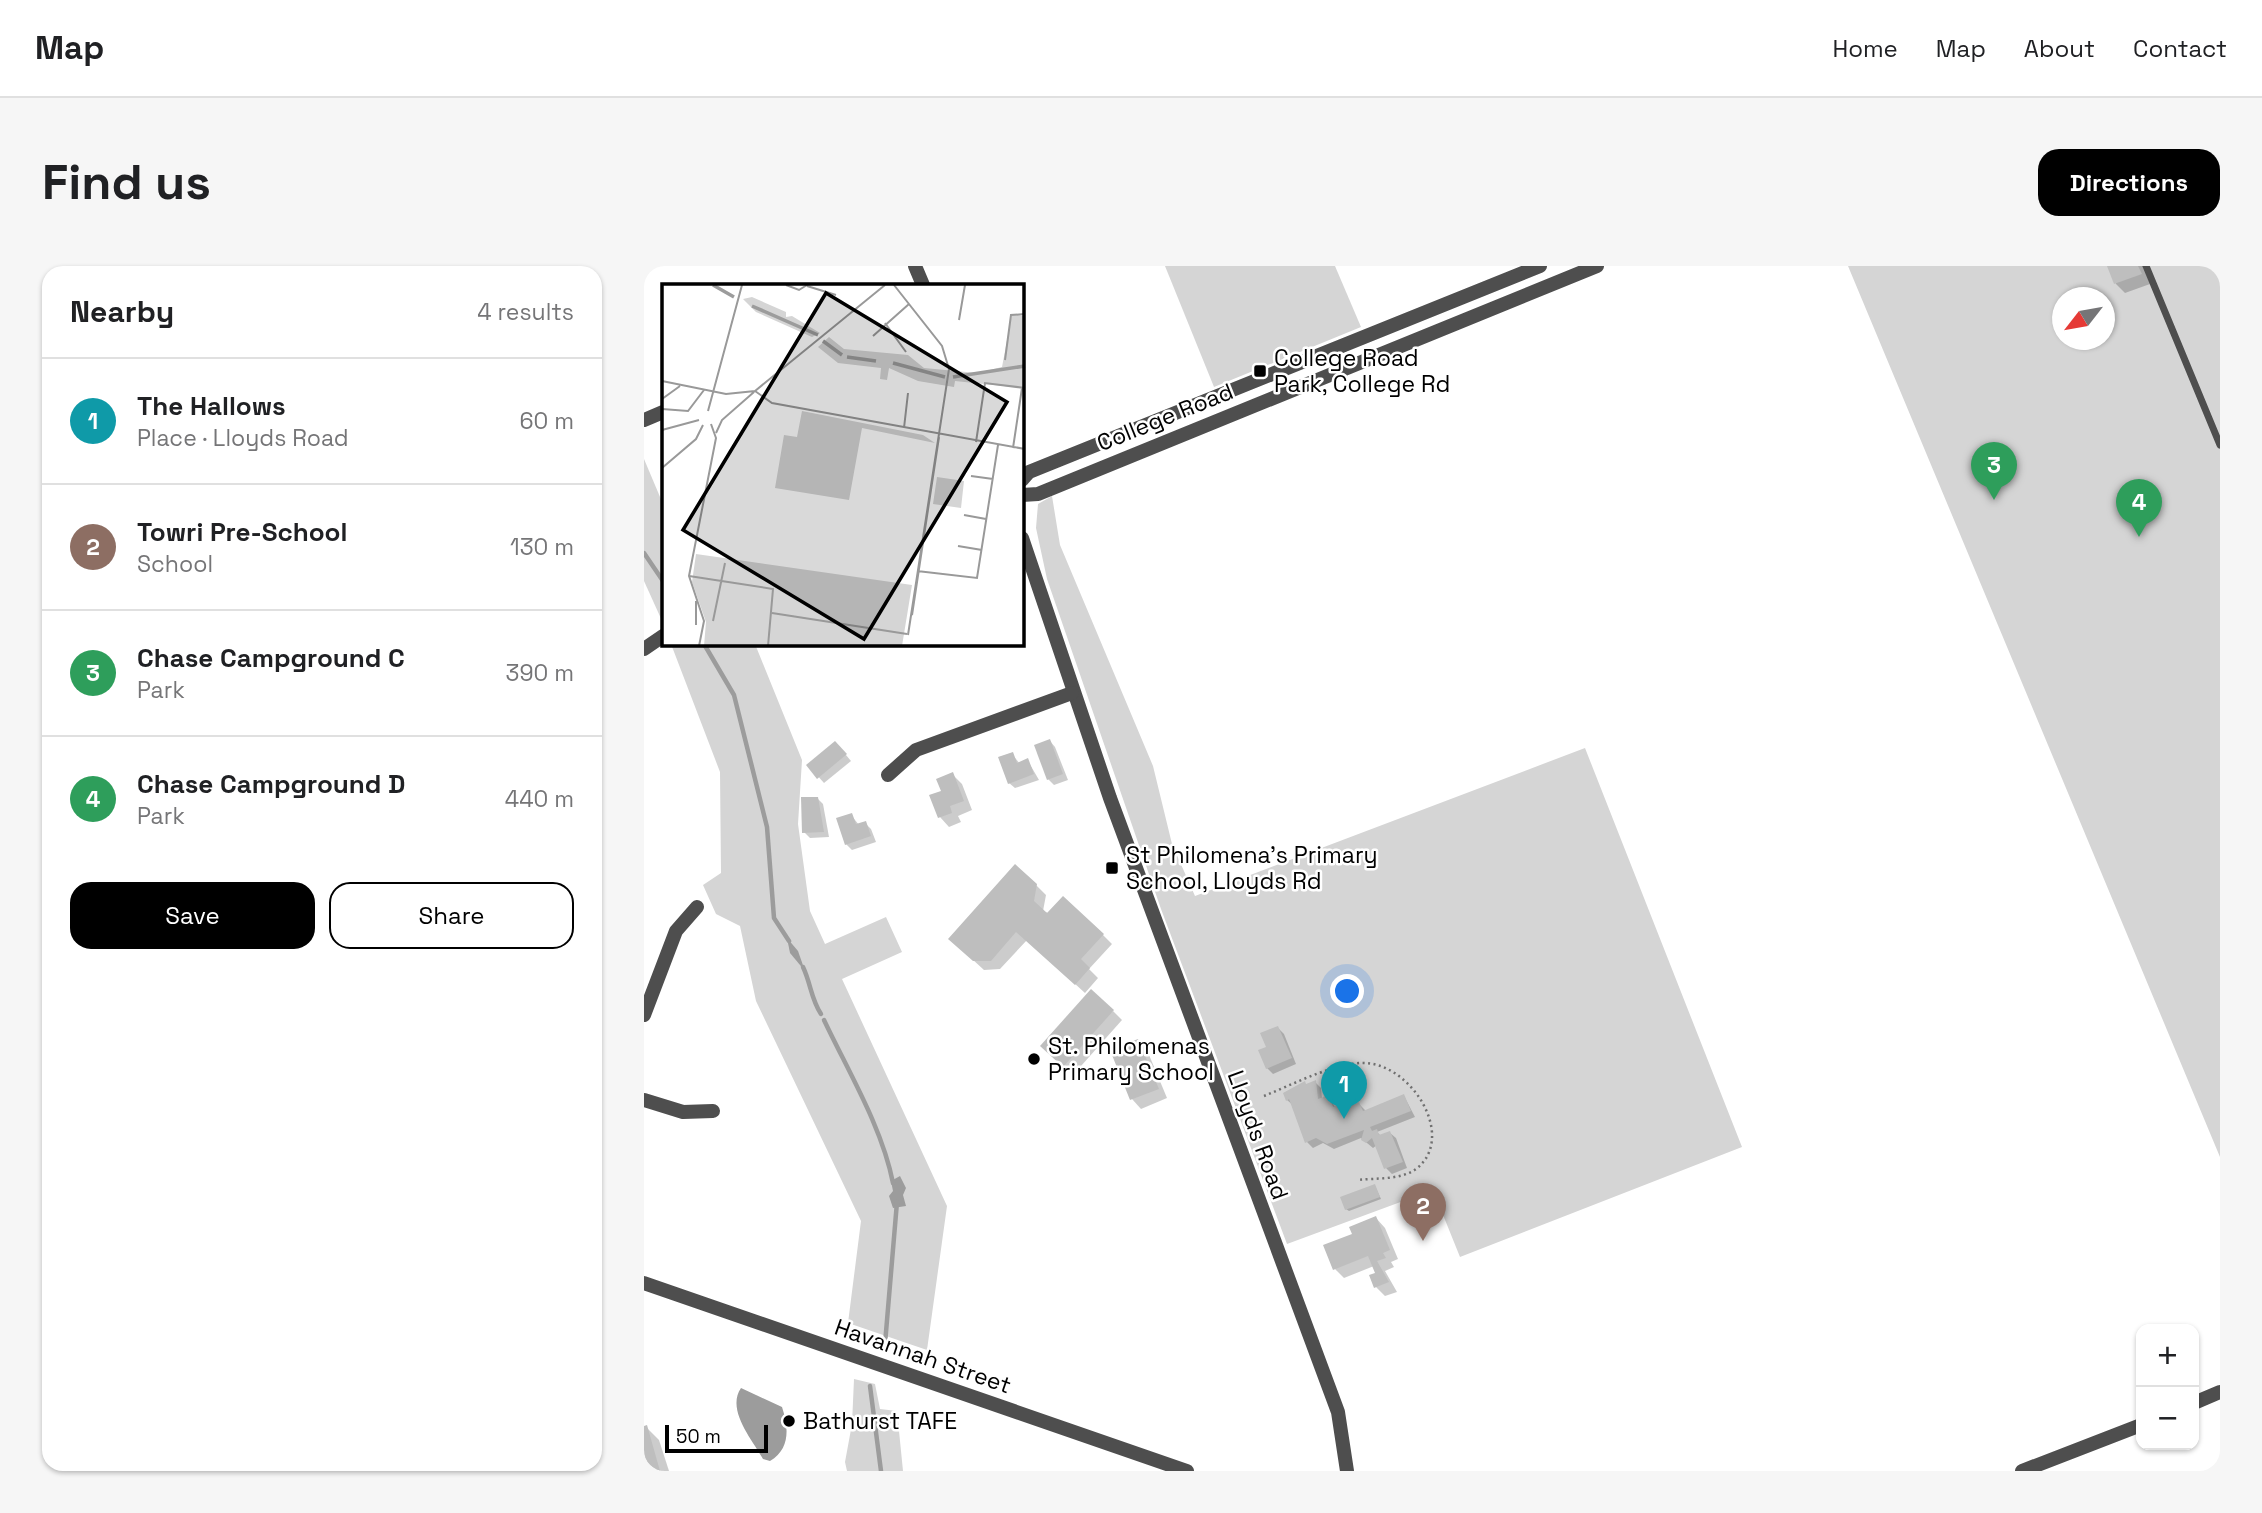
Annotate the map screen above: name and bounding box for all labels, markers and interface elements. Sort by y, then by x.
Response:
text: Map [35,27,104,69]
text: Home [1832,33,1898,64]
text: Map [1936,33,1986,64]
text: About [2024,33,2095,64]
text: Contact [2133,33,2227,64]
button: Directions [2038,149,2220,216]
text: Find us [42,151,211,213]
inset map [662,284,1024,646]
north arrow [2052,287,2115,350]
text: Nearby [70,292,174,331]
text: 4 results [477,297,574,327]
place label: College Road Park, College Rd [1274,343,1450,399]
marker: College Road Park, College Rd [1252,363,1268,379]
street label: College Road [1092,376,1238,458]
text: The Hallows [137,389,286,423]
text: 1 [88,406,98,436]
text: 60 m [519,406,574,436]
text: Place · Lloyds Road [137,423,349,453]
pin: 3 [1971,442,2017,500]
pin: 4 [2116,479,2162,537]
text: Towri Pre-School [137,515,347,549]
text: 2 [86,532,100,562]
text: 130 m [510,532,574,562]
text: School [137,549,213,579]
text: Chase Campground C [137,641,405,675]
text: 3 [86,658,100,688]
text: 390 m [506,658,574,688]
text: Park [137,675,185,705]
text: Chase Campground D [137,767,405,801]
text: 4 [86,784,100,814]
text: 440 m [505,784,574,814]
text: Park [137,801,185,831]
place label: St Philomena's Primary School, Lloyds Rd [1126,840,1378,896]
marker: St Philomena's Primary School, Lloyds Rd [1104,860,1120,876]
button: Save [70,882,315,949]
button: Share [329,882,574,949]
your location [1330,974,1364,1008]
place label: St. Philomenas Primary School [1048,1031,1214,1087]
marker: St. Philomenas Primary School [1026,1051,1042,1067]
pin: 1 [1321,1061,1367,1119]
street label: Lloyds Road [1221,1066,1295,1204]
pin: 2 [1400,1183,1446,1241]
street label: Havannah Street [831,1312,1015,1400]
map controls [2136,1324,2199,1450]
button: + [2136,1324,2199,1387]
button: − [2136,1387,2199,1450]
place label: Bathurst TAFE [803,1406,957,1436]
marker: Bathurst TAFE [781,1413,797,1429]
scale bar [665,1422,768,1454]
text: 50 m [676,1424,721,1449]

